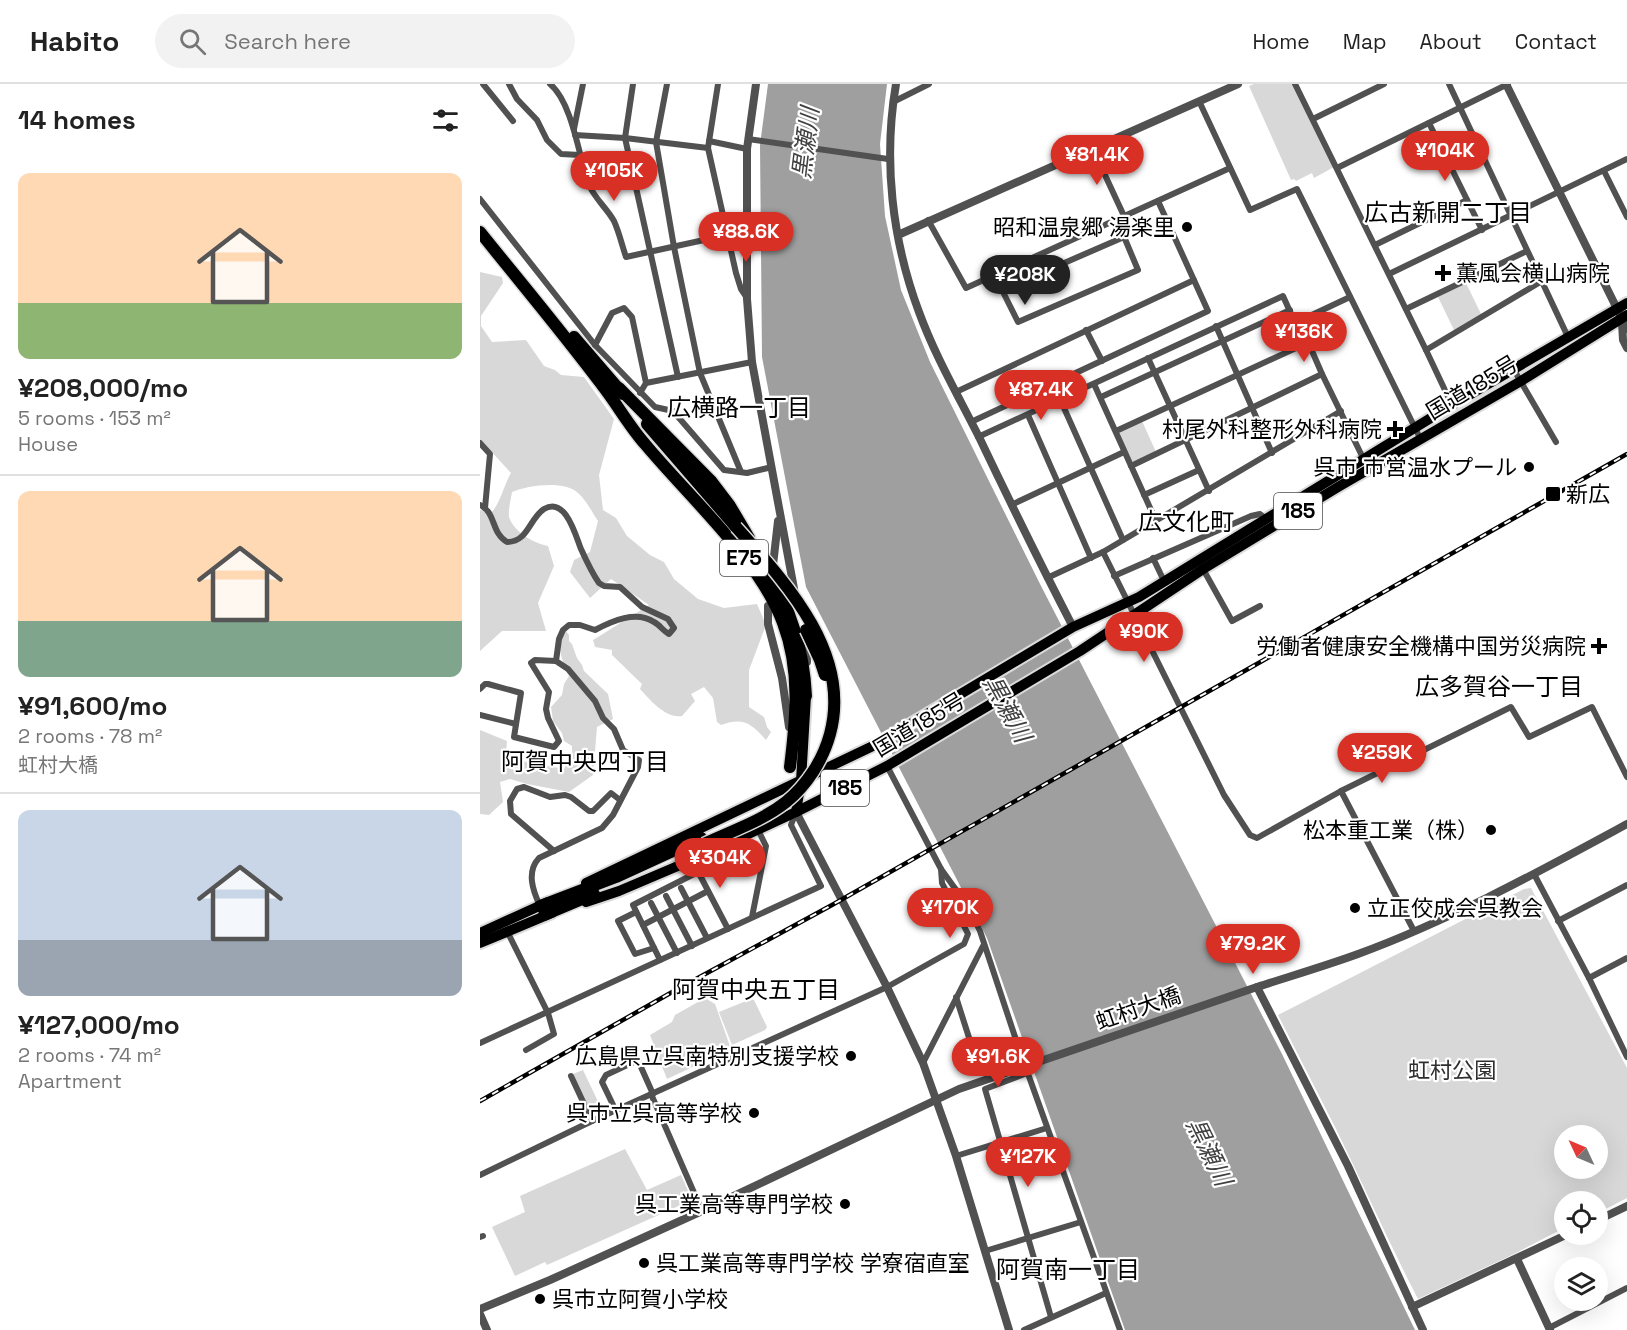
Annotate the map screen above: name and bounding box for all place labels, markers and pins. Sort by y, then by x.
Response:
pin: ¥104K [1403,131,1487,182]
pin: ¥81.4K [1048,135,1146,186]
pin: ¥105K [572,151,656,202]
pin: ¥88.6K [697,212,795,263]
place label: 昭和温泉郷 湯楽里 [993,213,1175,241]
marker: 昭和温泉郷 湯楽里 [1180,220,1194,234]
pin: ¥208K [983,255,1067,306]
place label: 薫風会横山病院 [1456,259,1610,287]
marker: 薫風会横山病院 [1434,264,1452,282]
pin: ¥136K [1262,312,1346,363]
pin: ¥87.4K [992,370,1090,421]
place label: 村尾外科整形外科病院 [1162,415,1382,443]
marker: 村尾外科整形外科病院 [1386,420,1404,438]
place label: 呉市 市営温水プール [1313,453,1517,481]
marker: 呉市 市営温水プール [1522,460,1536,474]
place label: 新広 [1566,480,1610,508]
marker: 新広 [1544,485,1562,503]
pin: ¥90K [1108,612,1180,663]
place label: 労働者健康安全機構中国労災病院 [1256,632,1586,660]
marker: 労働者健康安全機構中国労災病院 [1590,637,1608,655]
pin: ¥259K [1340,733,1424,784]
place label: 松本重工業（株） [1303,816,1479,844]
marker: 松本重工業（株） [1484,823,1498,837]
pin: ¥304K [678,838,762,889]
pin: ¥170K [908,888,992,939]
place label: 立正佼成会呉教会 [1367,894,1543,922]
marker: 立正佼成会呉教会 [1348,901,1362,915]
pin: ¥79.2K [1204,924,1302,975]
pin: ¥91.6K [949,1037,1047,1088]
place label: 広島県立呉南特別支援学校 [575,1042,839,1070]
marker: 広島県立呉南特別支援学校 [844,1049,858,1063]
place label: 呉市立呉高等学校 [566,1099,742,1127]
marker: 呉市立呉高等学校 [747,1106,761,1120]
pin: ¥127K [986,1137,1070,1188]
place label: 呉工業高等専門学校 [635,1190,833,1218]
marker: 呉工業高等専門学校 [838,1197,852,1211]
place label: 呉工業高等専門学校 学寮宿直室 [656,1249,970,1277]
marker: 呉工業高等専門学校 学寮宿直室 [637,1256,651,1270]
place label: 呉市立阿賀小学校 [552,1285,728,1313]
marker: 呉市立阿賀小学校 [533,1292,547,1306]

